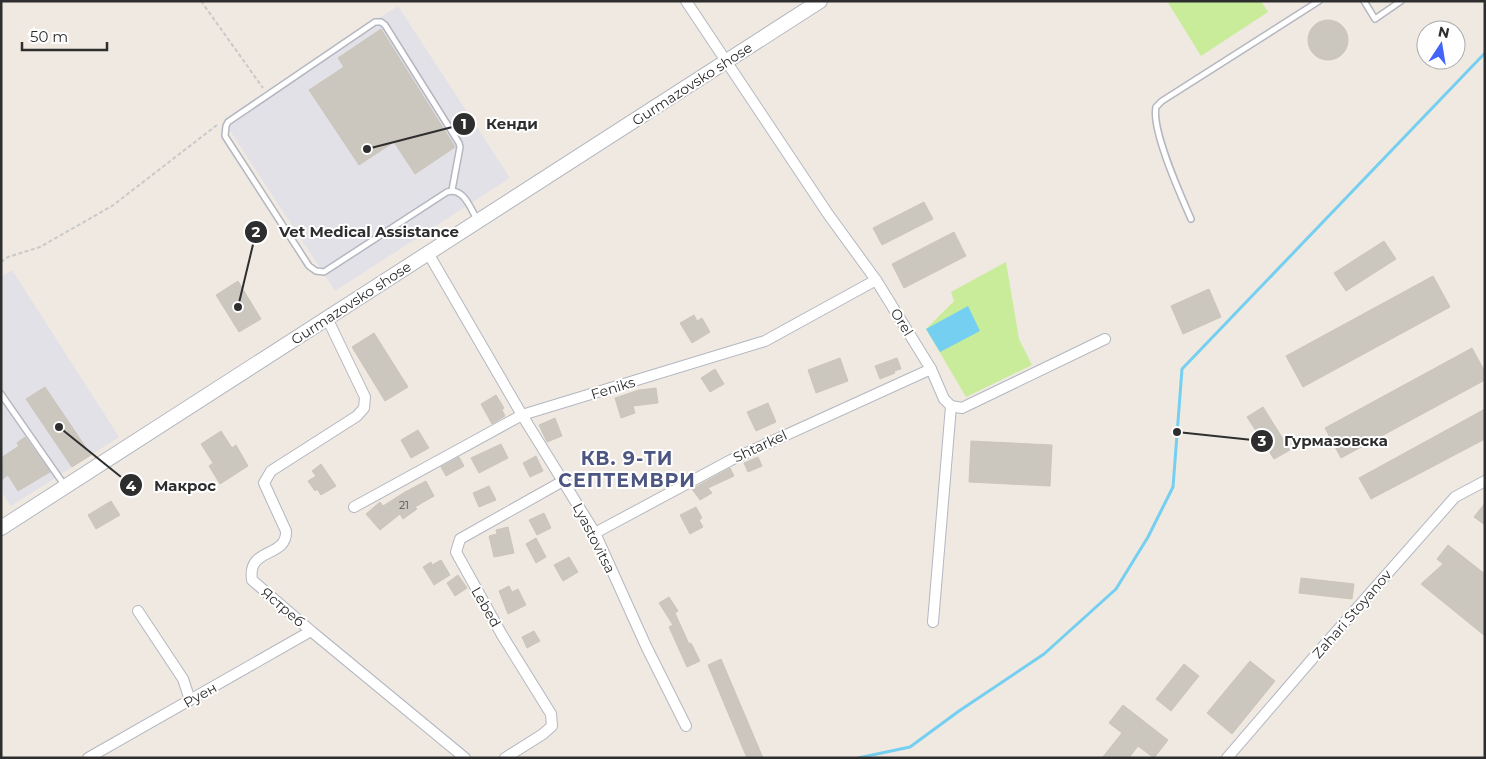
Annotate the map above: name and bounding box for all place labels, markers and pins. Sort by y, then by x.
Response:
callout: Кенди [451,109,548,139]
callout: Vet Medical Assistance [243,217,469,247]
callout: Гурмазовска [1250,426,1398,456]
callout: Макрос [119,470,226,500]

